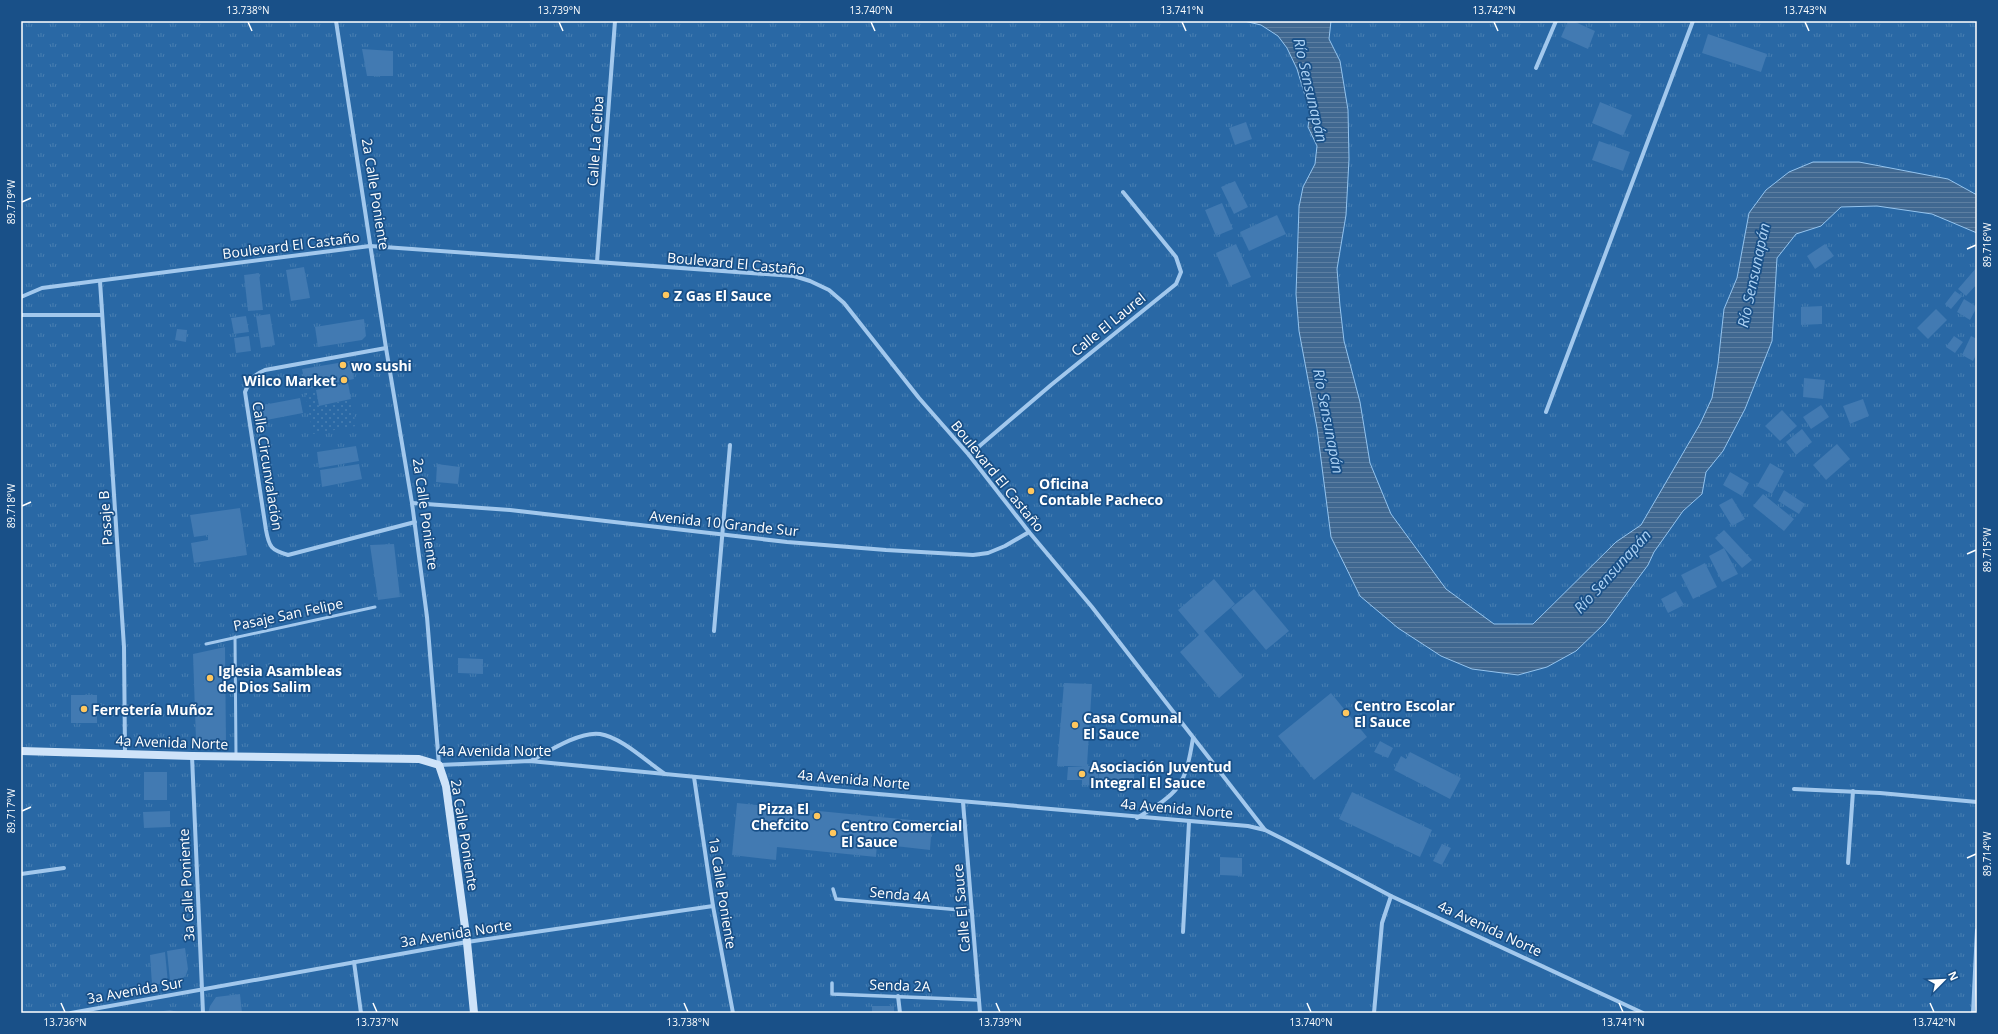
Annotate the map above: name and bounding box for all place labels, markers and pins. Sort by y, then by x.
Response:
place label: Z Gas El Sauce [674,286,772,305]
marker: Z Gas El Sauce [661,290,671,300]
place label: wo sushi [351,356,412,375]
marker: wo sushi [338,360,348,370]
place label: Wilco Market [243,371,336,390]
marker: Wilco Market [339,375,349,385]
place label: Oficina Contable Pacheco [1039,474,1163,509]
marker: Oficina Contable Pacheco [1026,486,1036,496]
place label: Iglesia Asambleas de Dios Salim [218,661,342,696]
marker: Iglesia Asambleas de Dios Salim [205,673,215,683]
place label: Centro Escolar El Sauce [1354,696,1456,731]
place label: Ferretería Muñoz [92,700,213,719]
marker: Ferretería Muñoz [79,704,89,714]
place label: Casa Comunal El Sauce [1083,708,1182,743]
marker: Centro Escolar El Sauce [1341,708,1351,718]
marker: Casa Comunal El Sauce [1070,720,1080,730]
place label: Asociación Juventud Integral El Sauce [1090,757,1232,792]
marker: Asociación Juventud Integral El Sauce [1077,769,1087,779]
place label: Pizza El Chefcito [751,799,809,834]
marker: Pizza El Chefcito [812,811,822,821]
place label: Centro Comercial El Sauce [841,816,962,851]
marker: Centro Comercial El Sauce [828,828,838,838]

